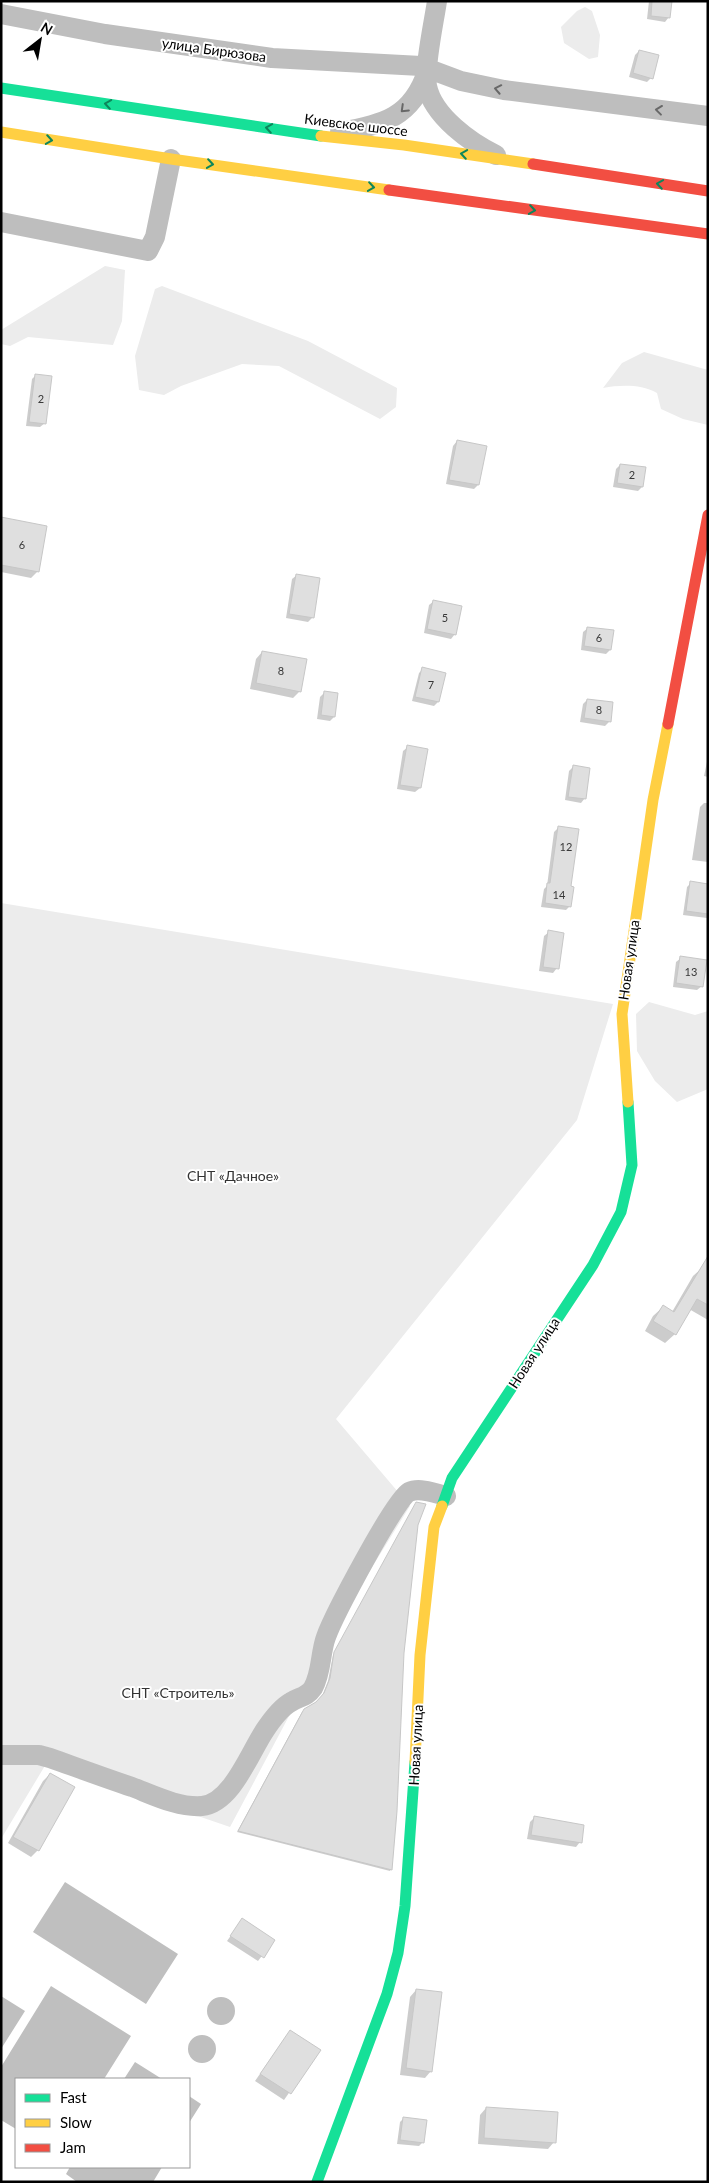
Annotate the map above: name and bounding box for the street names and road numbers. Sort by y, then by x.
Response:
street label: улица Бирюзова [161,34,267,65]
street label: Киевское шоссе [303,110,409,139]
street label: Новая улица [614,919,643,1001]
street label: Новая улица [504,1314,563,1391]
street label: Новая улица [405,1704,426,1786]

